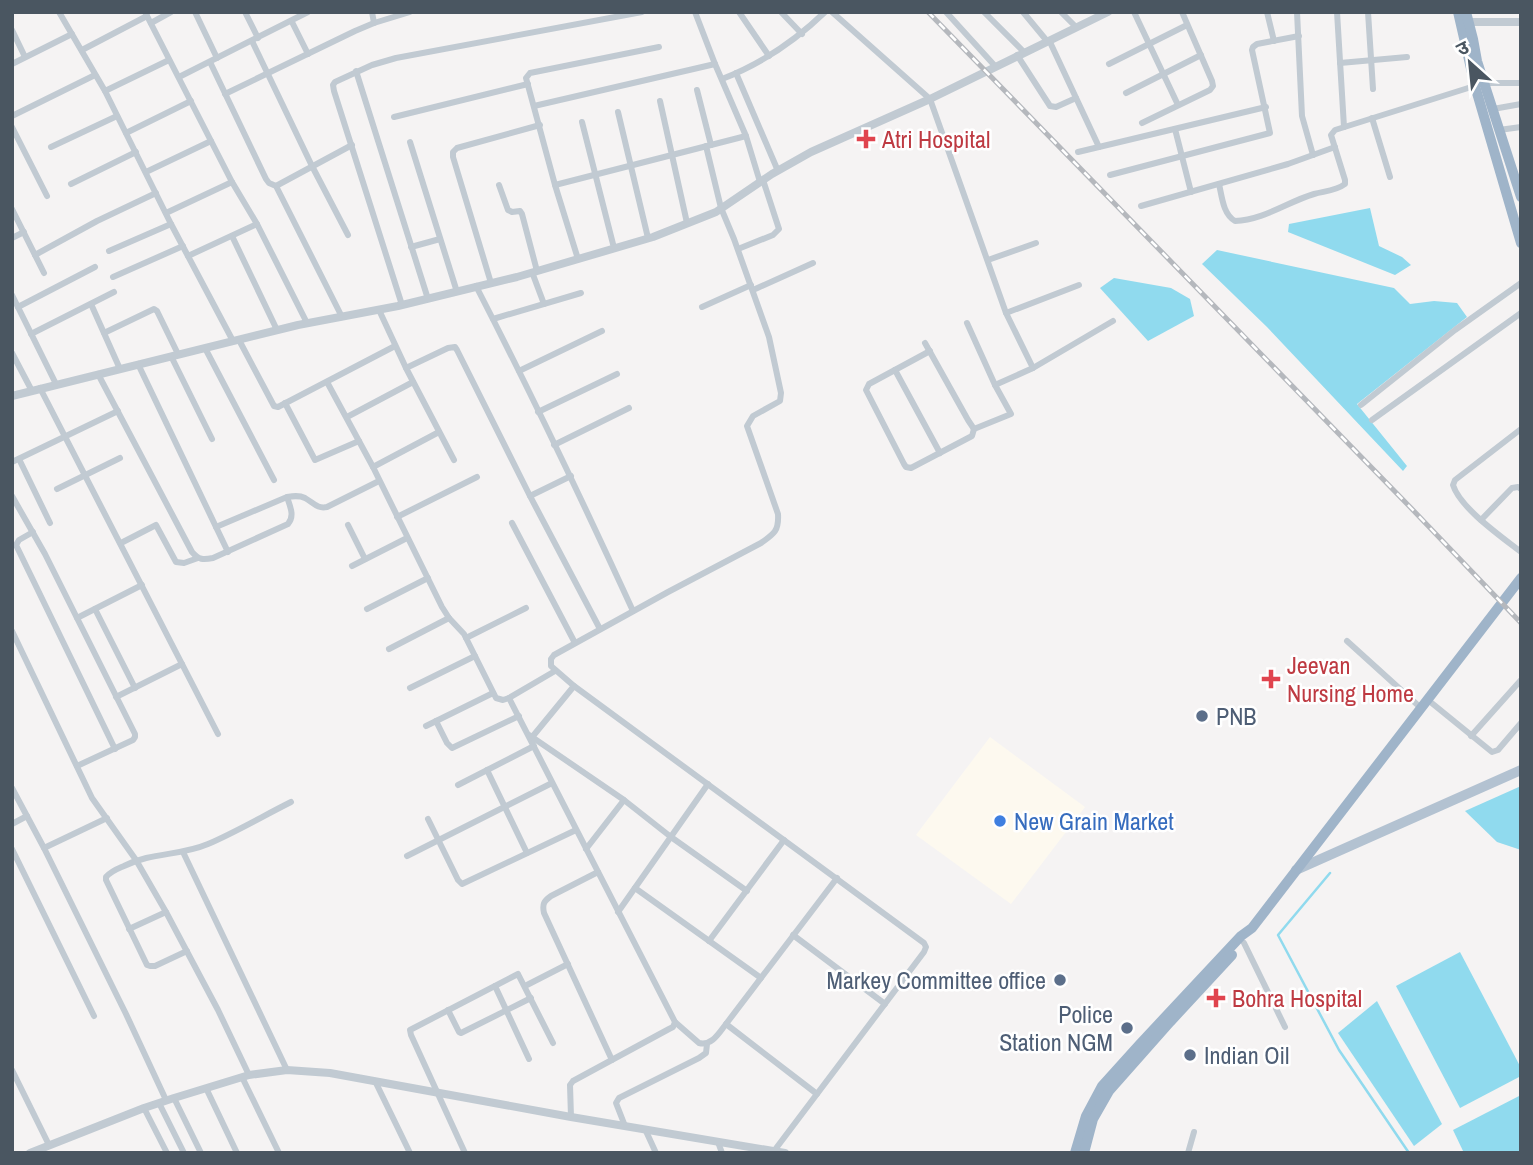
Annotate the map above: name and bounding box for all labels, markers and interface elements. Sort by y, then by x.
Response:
north arrow [1435,28,1505,98]
text: उ [1451,33,1474,62]
place label: Atri Hospital [881,123,990,155]
marker: Atri Hospital [856,129,876,149]
place label: Jeevan Nursing Home [1287,649,1414,709]
marker: Jeevan Nursing Home [1261,669,1281,689]
place label: PNB [1216,700,1256,732]
marker: PNB [1194,708,1210,724]
place label: New Grain Market [1014,805,1174,837]
marker: New Grain Market [992,813,1008,829]
place label: Markey Committee office [826,964,1046,996]
marker: Markey Committee office [1052,972,1068,988]
place label: Bohra Hospital [1232,982,1362,1014]
marker: Bohra Hospital [1206,988,1226,1008]
place label: Police Station NGM [999,998,1113,1058]
marker: Police Station NGM [1119,1020,1135,1036]
place label: Indian Oil [1204,1039,1289,1071]
marker: Indian Oil [1182,1047,1198,1063]

